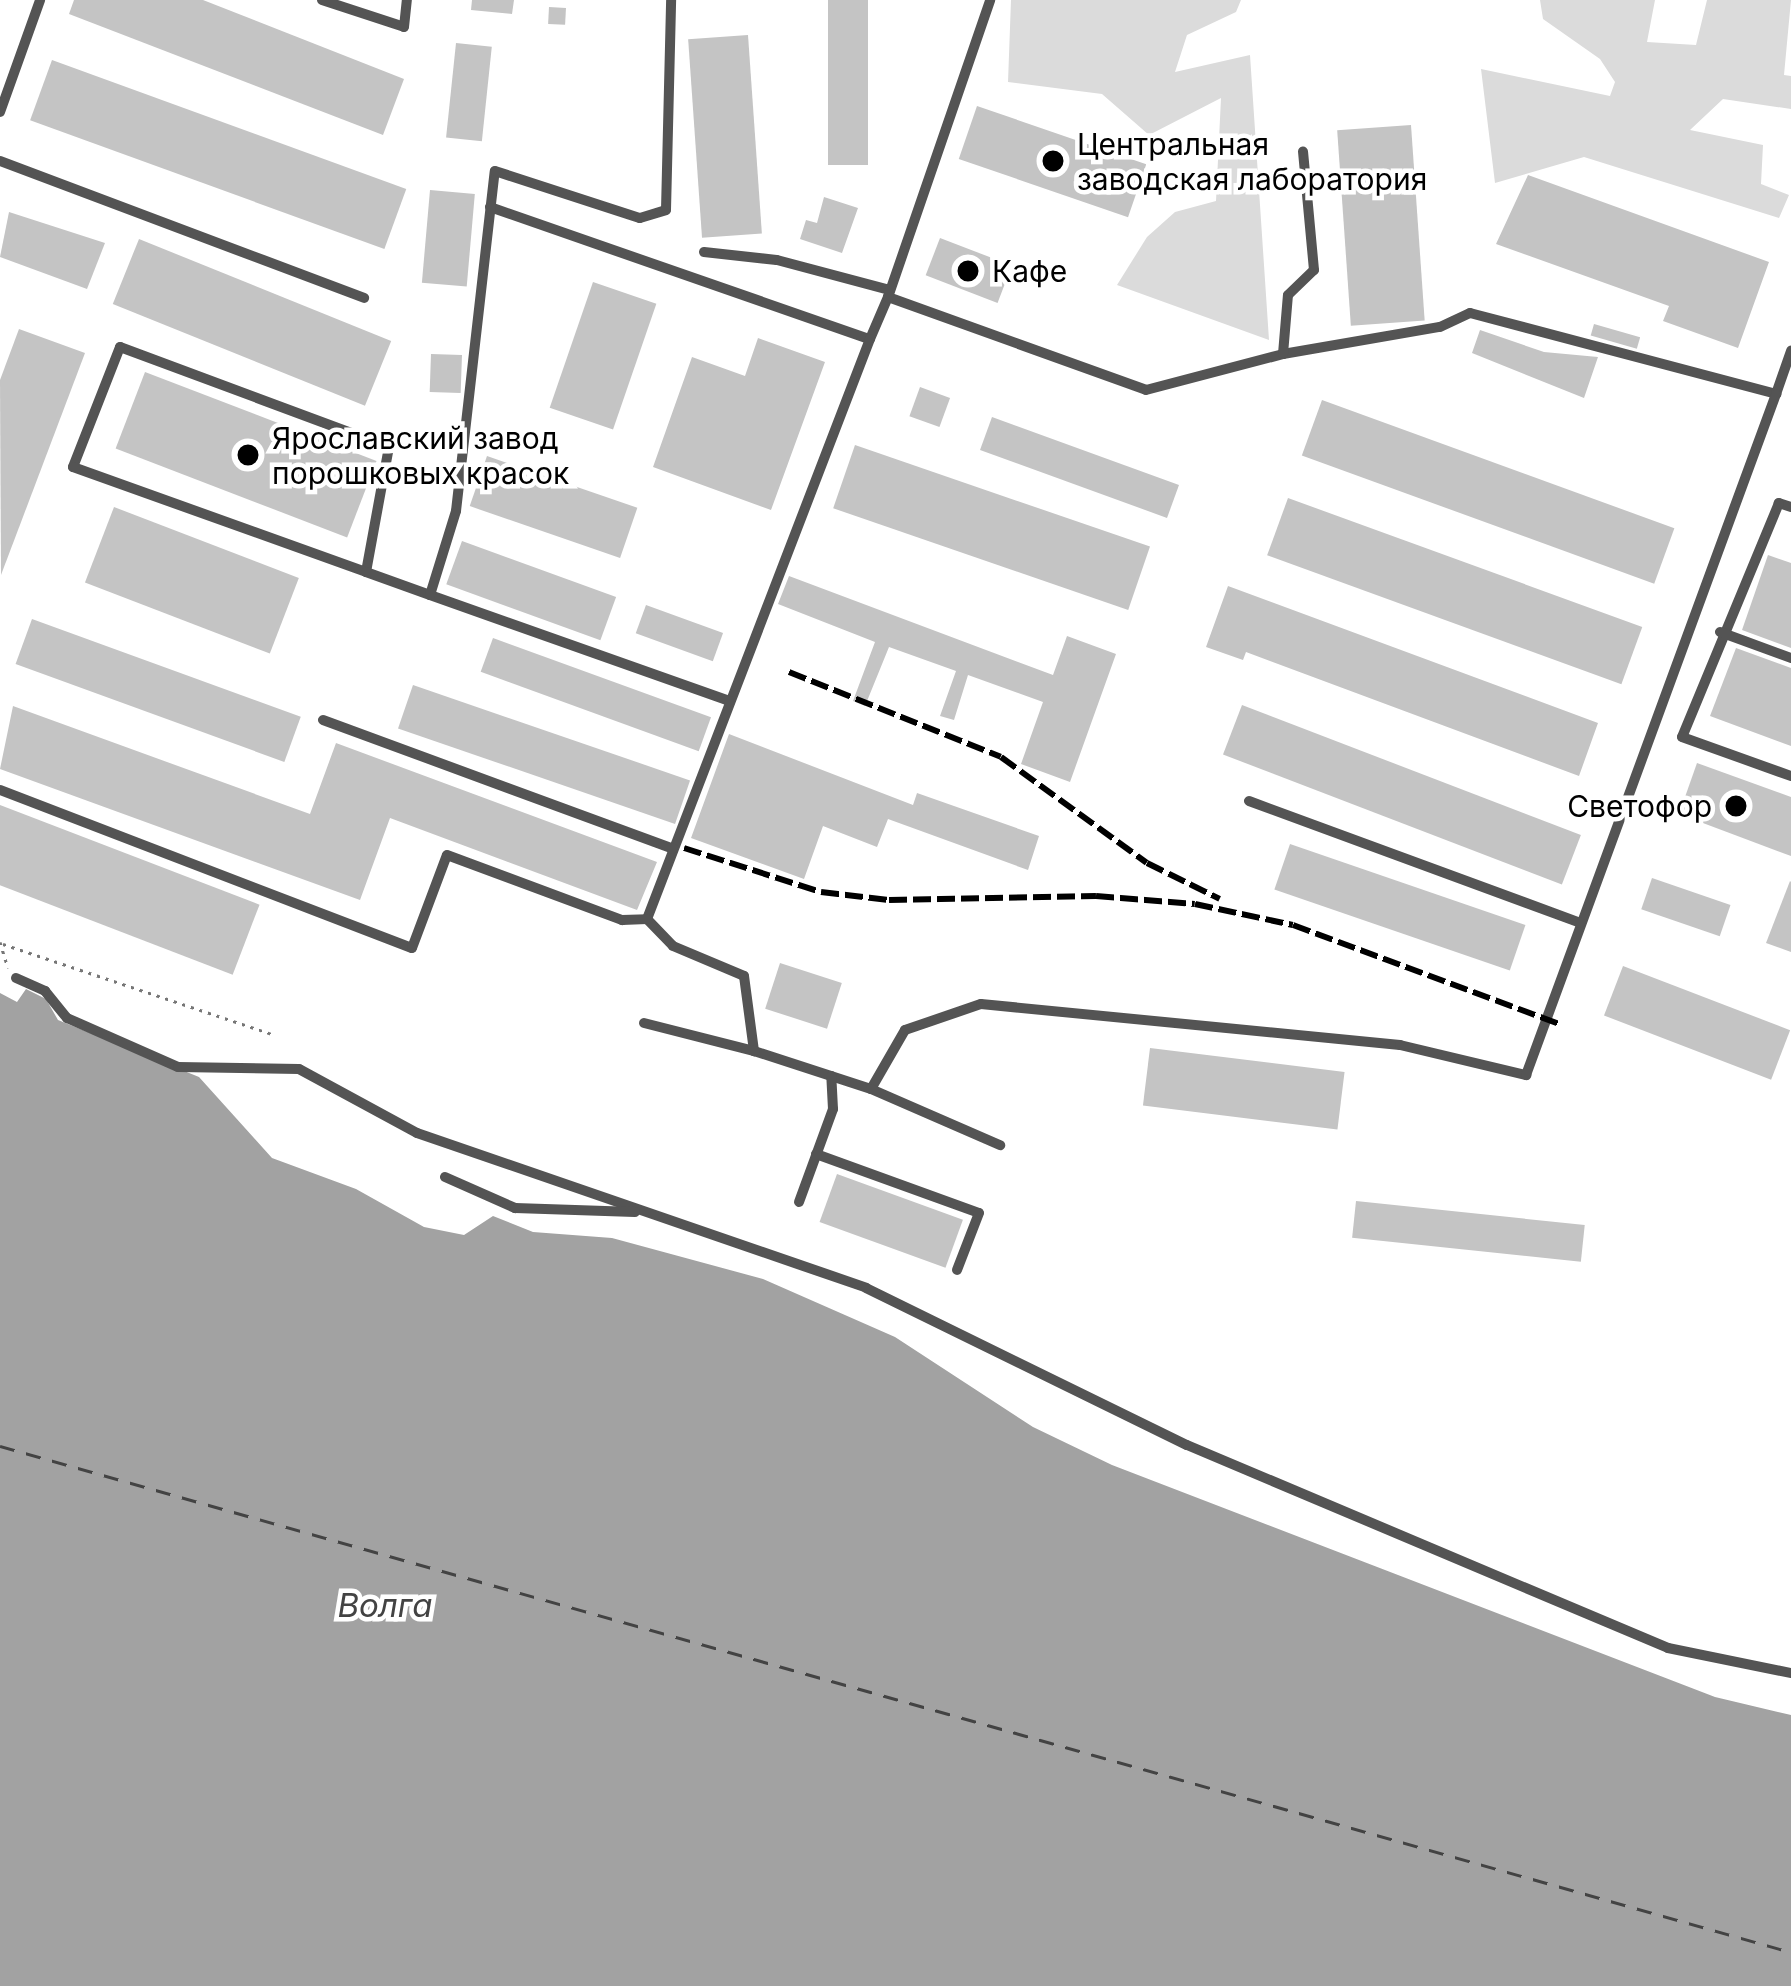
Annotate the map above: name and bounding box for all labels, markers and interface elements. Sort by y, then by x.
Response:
place label: Центральная заводская лаборатория [1077,126,1427,196]
marker: Центральная заводская лаборатория [1040,148,1066,174]
place label: Кафе [992,253,1067,289]
marker: Кафе [955,258,981,284]
place label: Ярославский завод порошковых красок [272,420,569,490]
marker: Ярославский завод порошковых красок [235,442,261,468]
place label: Светофор [1567,788,1712,824]
marker: Светофор [1723,793,1749,819]
water label: Волга [337,1586,433,1626]

